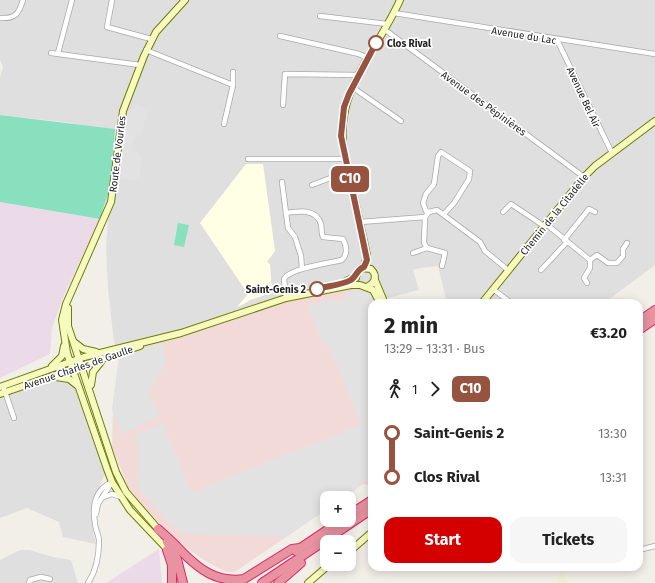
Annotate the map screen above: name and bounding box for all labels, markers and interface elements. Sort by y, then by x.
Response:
street label: Avenue du Lac [491,25,557,47]
marker: Clos Rival [368,35,384,51]
place label: Clos Rival [387,38,431,50]
street label: Avenue Bel Air [564,65,602,130]
street label: Avenue des Pépinières [439,69,529,139]
street label: Route de Vourles [107,115,129,193]
line badge: C10 [327,166,373,192]
text: C10 [339,170,361,187]
street label: Chemin de la Citadelle [518,171,591,258]
marker: Saint-Genis 2 [309,281,325,297]
place label: Saint-Genis 2 [246,284,306,296]
text: 2 min [384,312,438,339]
text: €3.20 [590,324,627,342]
text: 13:29 – 13:31 · Bus [384,341,485,356]
street label: Avenue Charles de Gaulle [22,344,135,392]
icon: walk [384,378,406,400]
icon: forward [424,378,446,400]
text: C10 [460,380,482,397]
text: 1 [412,382,418,397]
text: Saint-Genis 2 [414,424,504,442]
text: 13:30 [598,426,627,441]
text: Clos Rival [414,468,480,486]
text: 13:31 [600,470,627,485]
map controls [320,491,356,571]
button: + [320,491,356,527]
button: Start [384,517,502,563]
button: Tickets [510,517,627,563]
button: − [320,535,356,571]

